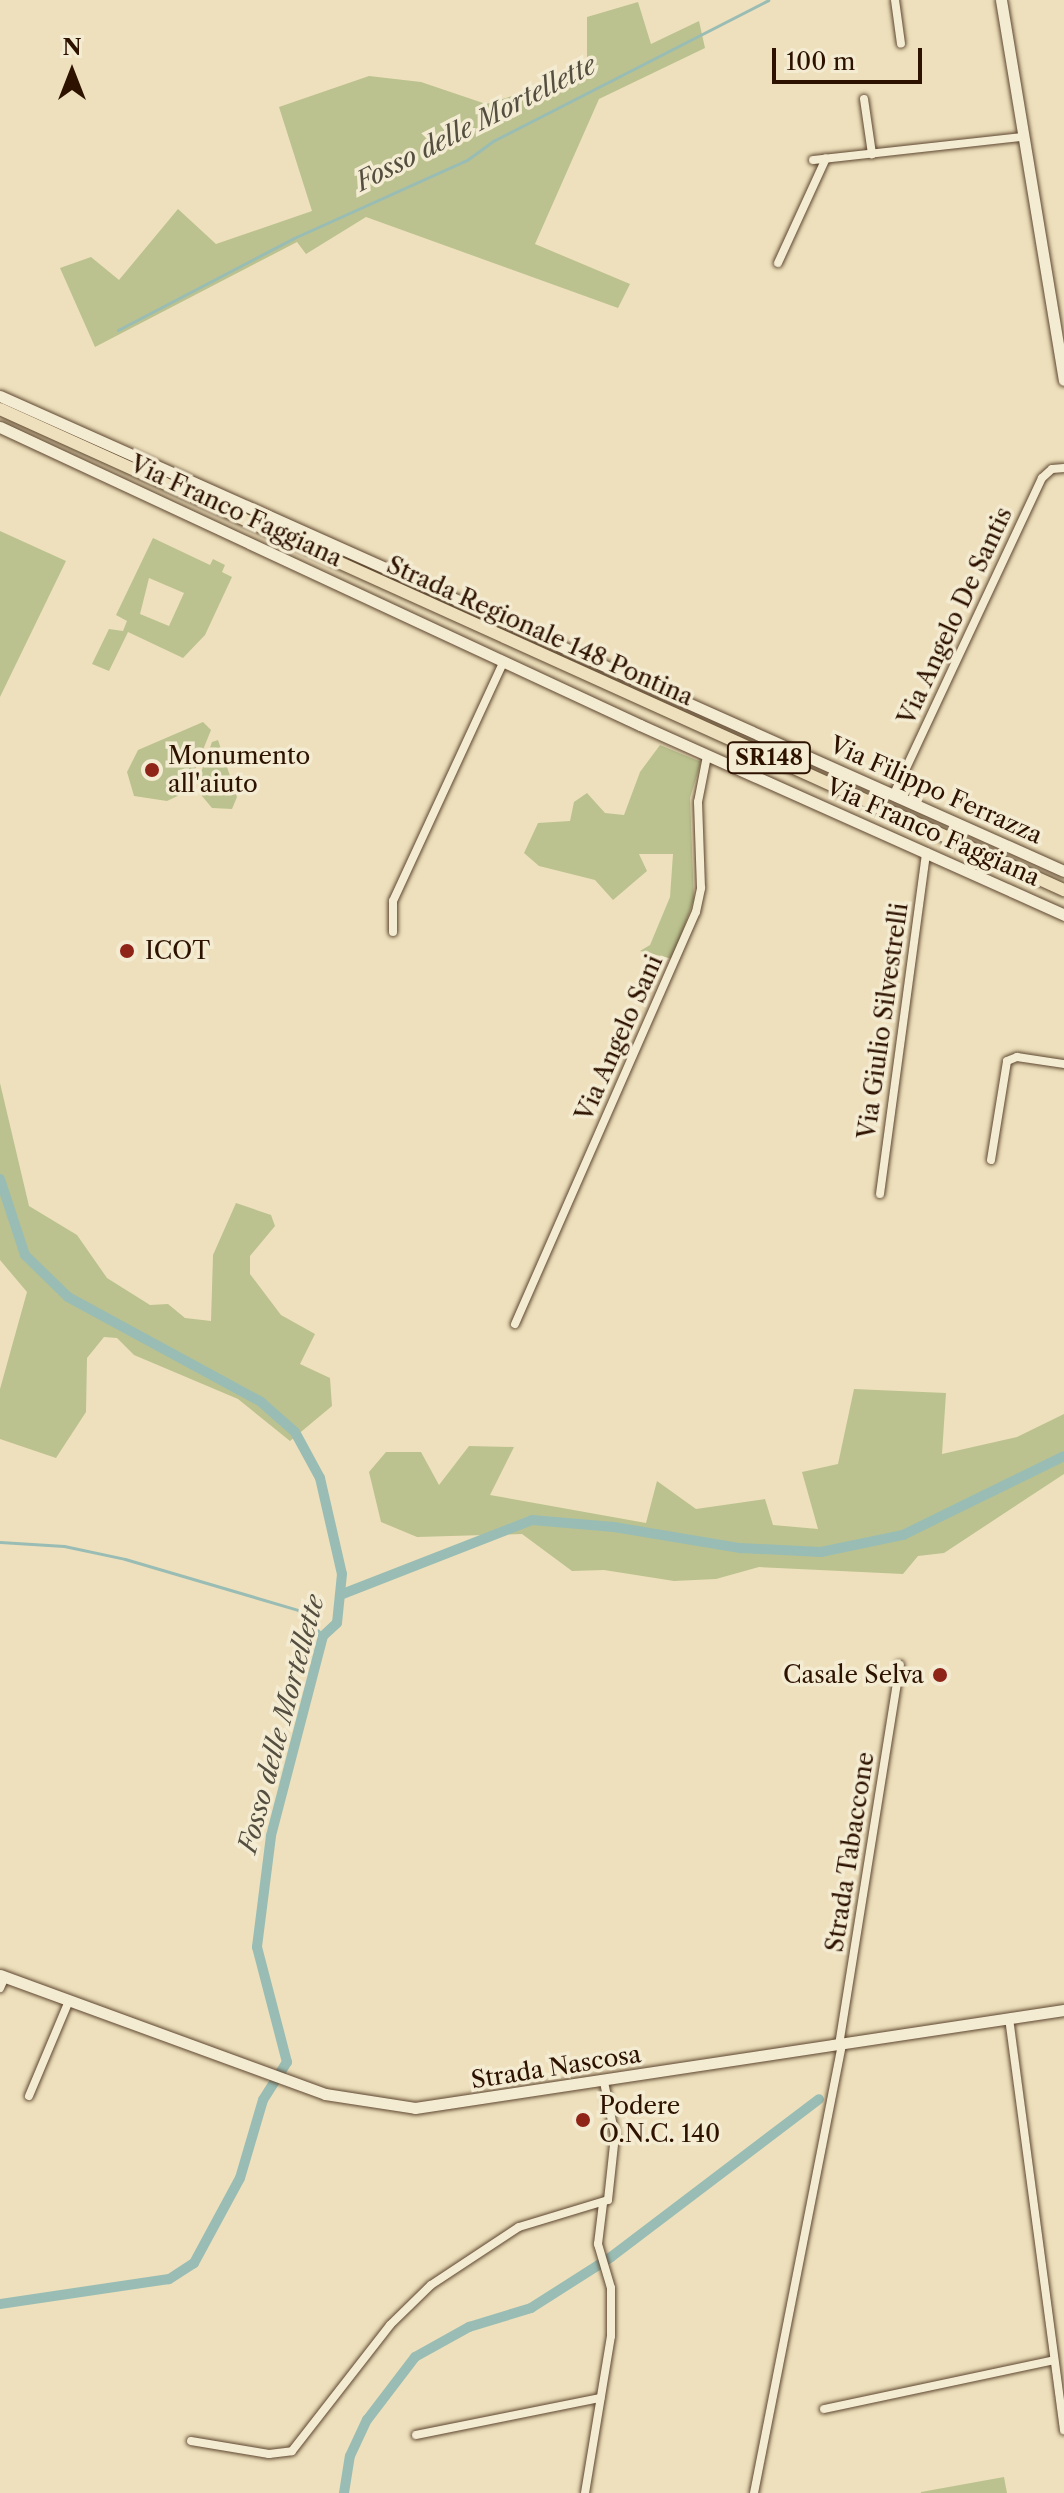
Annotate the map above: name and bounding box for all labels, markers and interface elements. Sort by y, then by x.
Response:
north arrow [32,32,112,112]
scale bar [776,32,926,82]
text: N [62,34,82,61]
text: 100 m [786,47,855,76]
water label: Fosso delle Mortellette [350,50,602,198]
street label: Via Franco Faggiana [125,449,347,573]
street label: Via Angelo De Santis [892,502,1018,730]
street label: Strada Regionale 148 Pontina [382,550,698,712]
street label: Via Filippo Ferrazza [825,730,1047,850]
road number: SR148 [725,740,813,776]
place label: Monumento all'aiuto [168,742,310,798]
marker: Monumento all'aiuto [143,761,161,779]
street label: Via Franco Faggiana [822,772,1044,892]
street label: Via Giulio Silvestrelli [852,901,914,1141]
place label: ICOT [145,937,210,965]
marker: ICOT [116,940,138,962]
street label: Via Angelo Sani [569,950,669,1126]
water label: Fosso delle Mortellette [233,1591,331,1857]
place label: Casale Selva [783,1661,924,1689]
marker: Casale Selva [931,1666,949,1684]
street label: Strada Tabaccone [820,1749,880,1955]
street label: Strada Nascosa [469,2039,643,2095]
place label: Podere O.N.C. 140 [599,2092,720,2148]
marker: Podere O.N.C. 140 [574,2111,592,2129]

